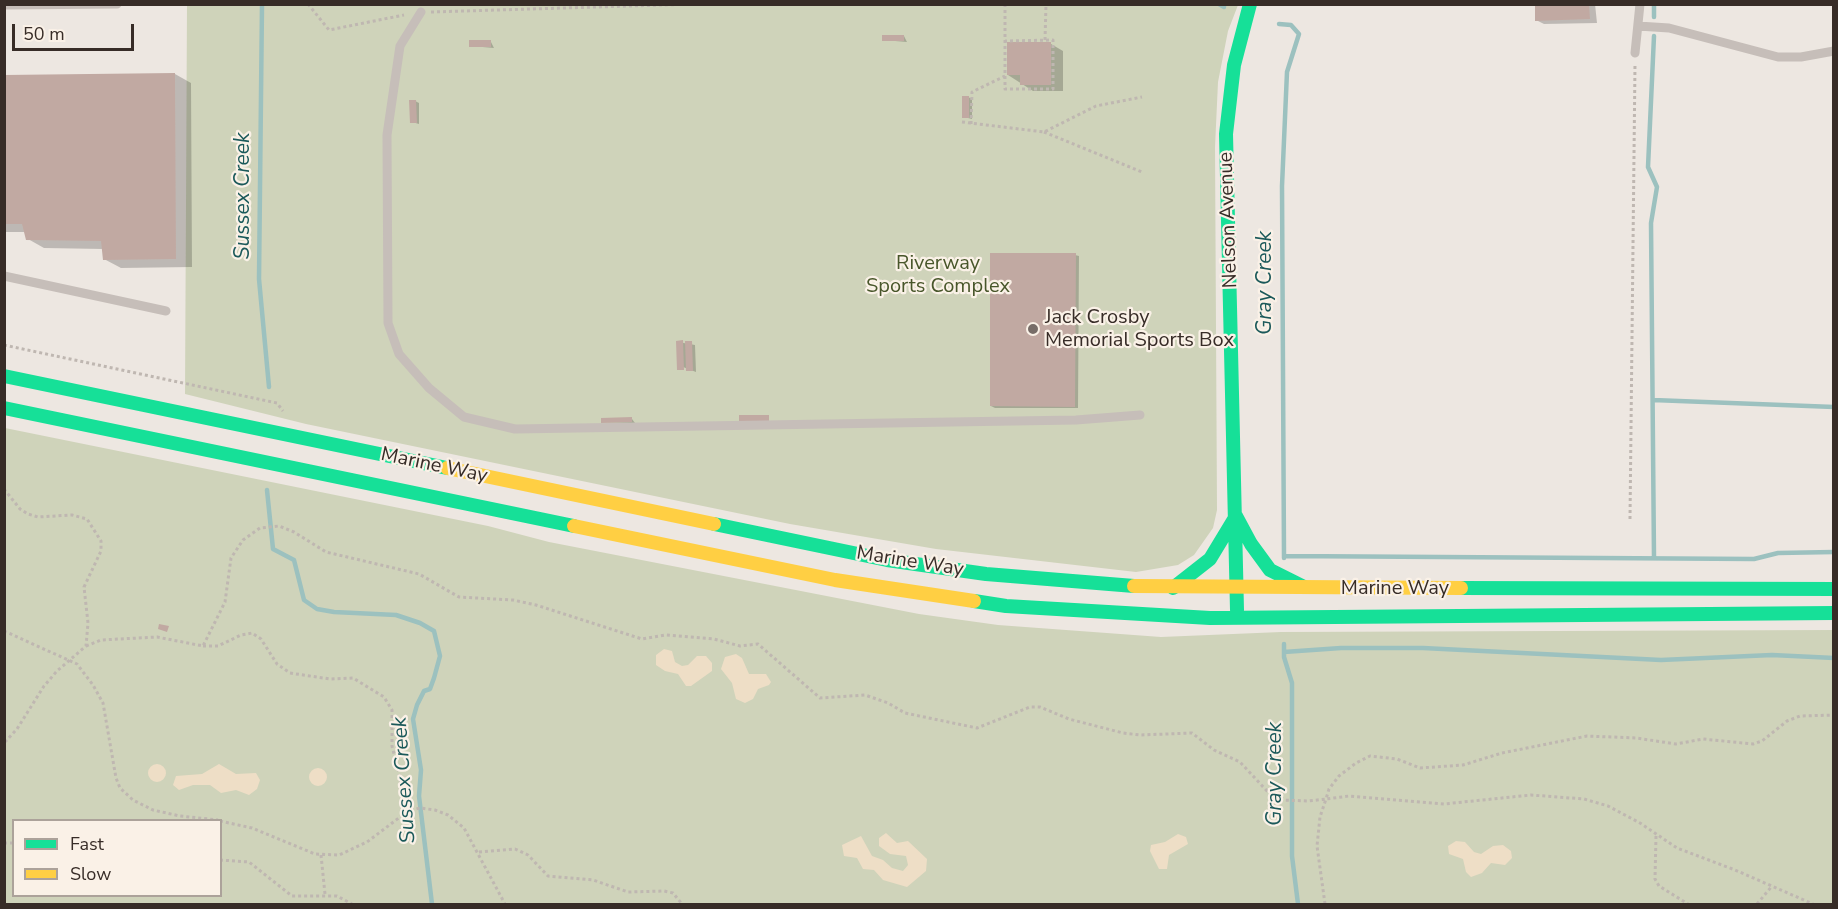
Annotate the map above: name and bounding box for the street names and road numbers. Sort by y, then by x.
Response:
street label: Nelson Avenue [1215,151,1243,289]
street label: Marine Way [379,443,489,489]
street label: Marine Way [855,542,965,582]
street label: Marine Way [1341,577,1449,601]

